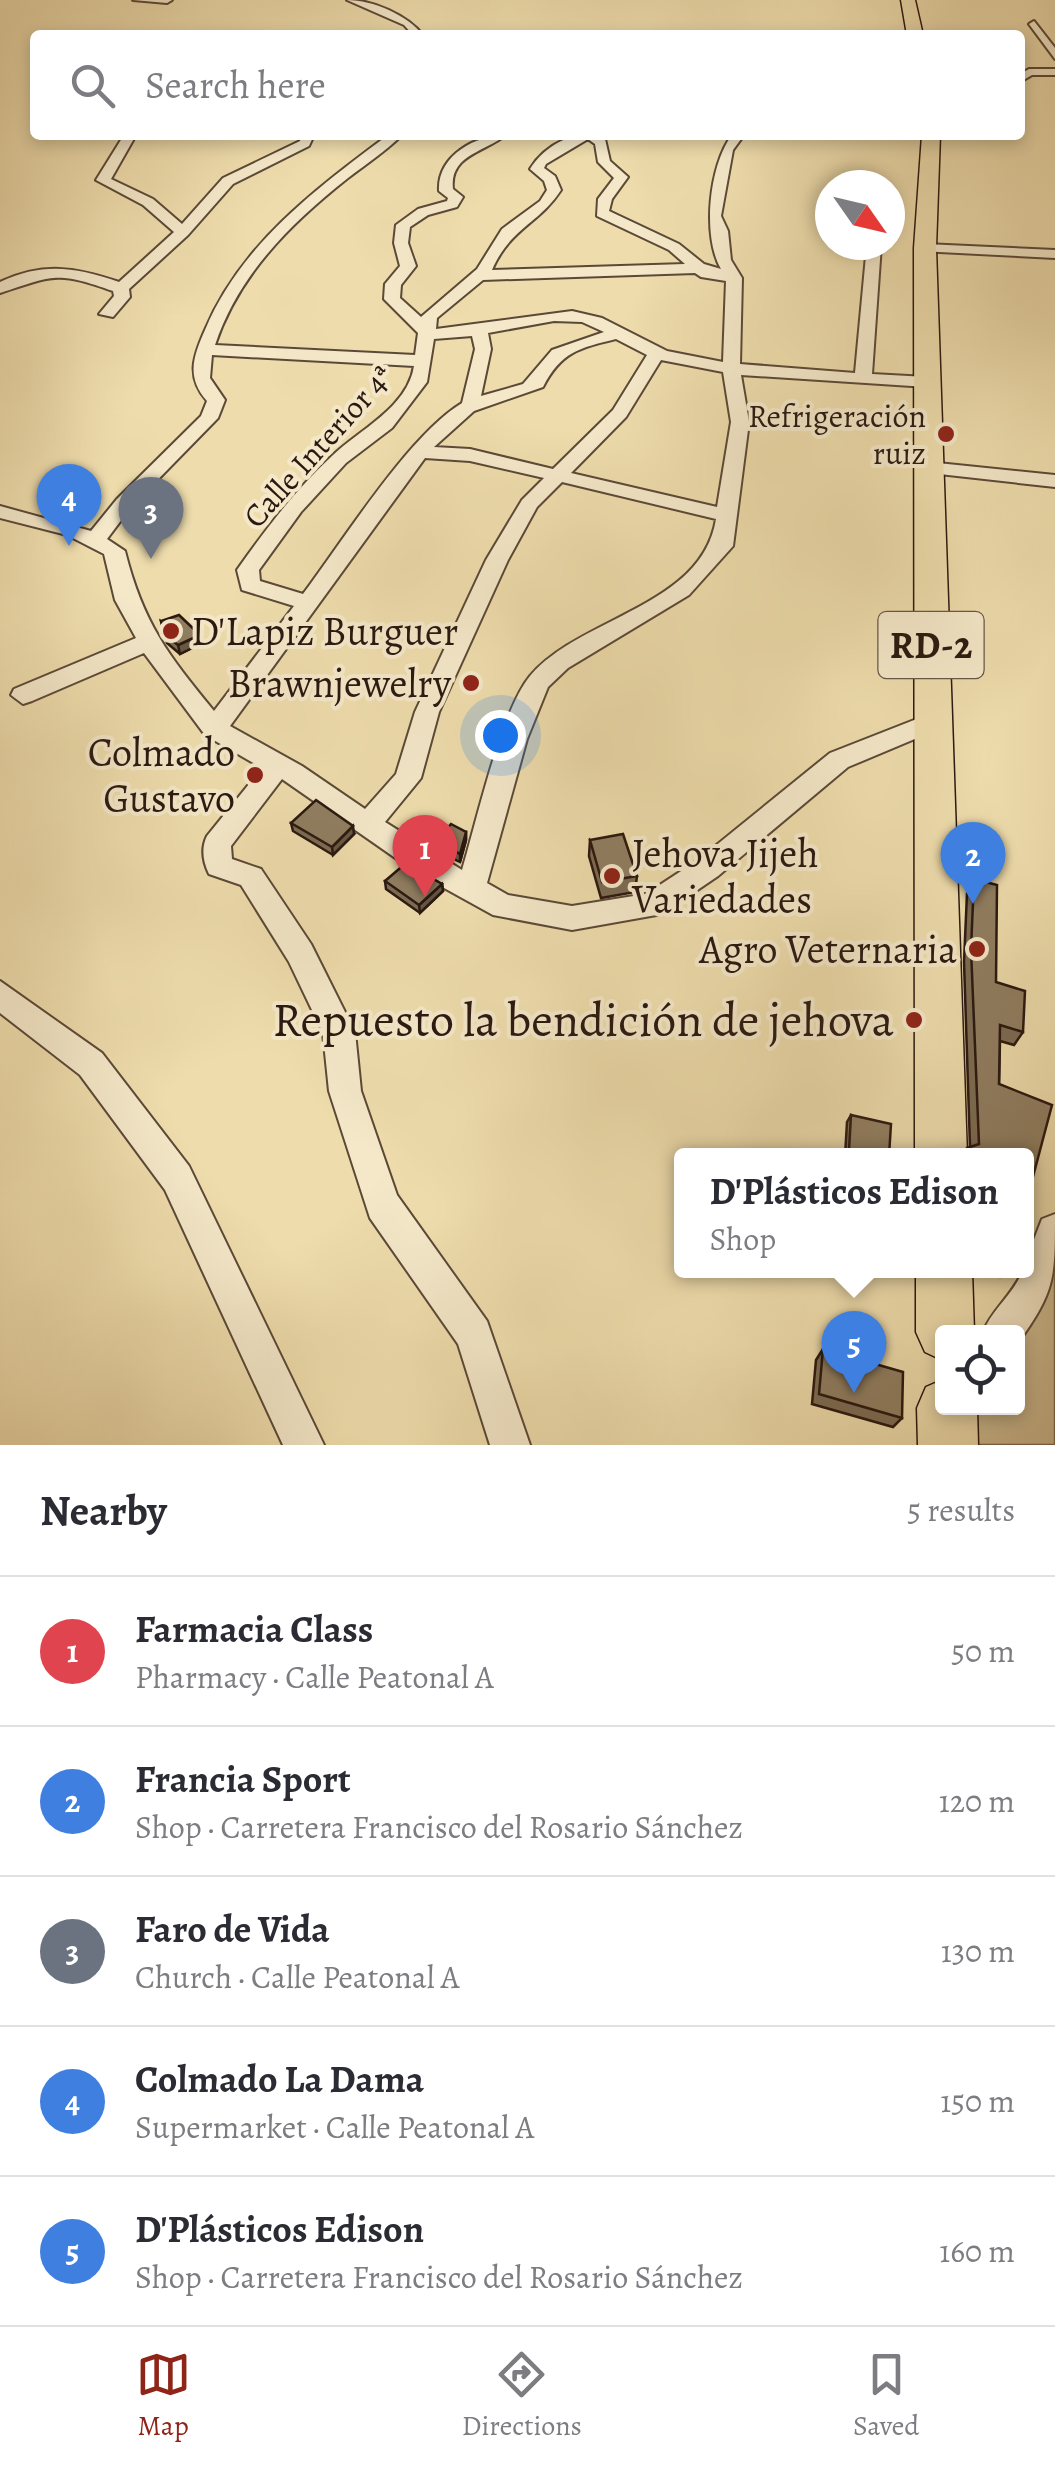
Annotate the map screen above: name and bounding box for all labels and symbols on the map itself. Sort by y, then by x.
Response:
north arrow [815,170,905,260]
street label: Calle Interior 4ª [233,355,403,537]
place label: Refrigeración ruiz [748,394,926,475]
marker: Refrigeración ruiz [935,423,957,445]
pin: 4 [36,464,102,546]
pin: 3 [118,476,184,559]
place label: D'Lapiz Burguer [191,604,458,659]
road number: RD-2 [878,612,984,678]
marker: D'Lapiz Burguer [160,620,182,642]
place label: Brawnjewelry [228,656,452,711]
marker: Brawnjewelry [460,672,482,694]
your location [475,710,526,761]
place label: Colmado Gustavo [88,725,235,826]
marker: Colmado Gustavo [244,764,266,786]
pin: 1 [392,814,458,897]
pin: 2 [940,822,1006,904]
place label: Jehova Jijeh Variedades [631,826,819,927]
marker: Jehova Jijeh Variedades [601,865,623,887]
place label: Agro Veternaria [698,922,957,977]
marker: Agro Veternaria [966,938,988,960]
place label: Repuesto la bendición de jehova [273,987,895,1053]
marker: Repuesto la bendición de jehova [903,1009,925,1031]
pin: 5 [822,1310,886,1393]

